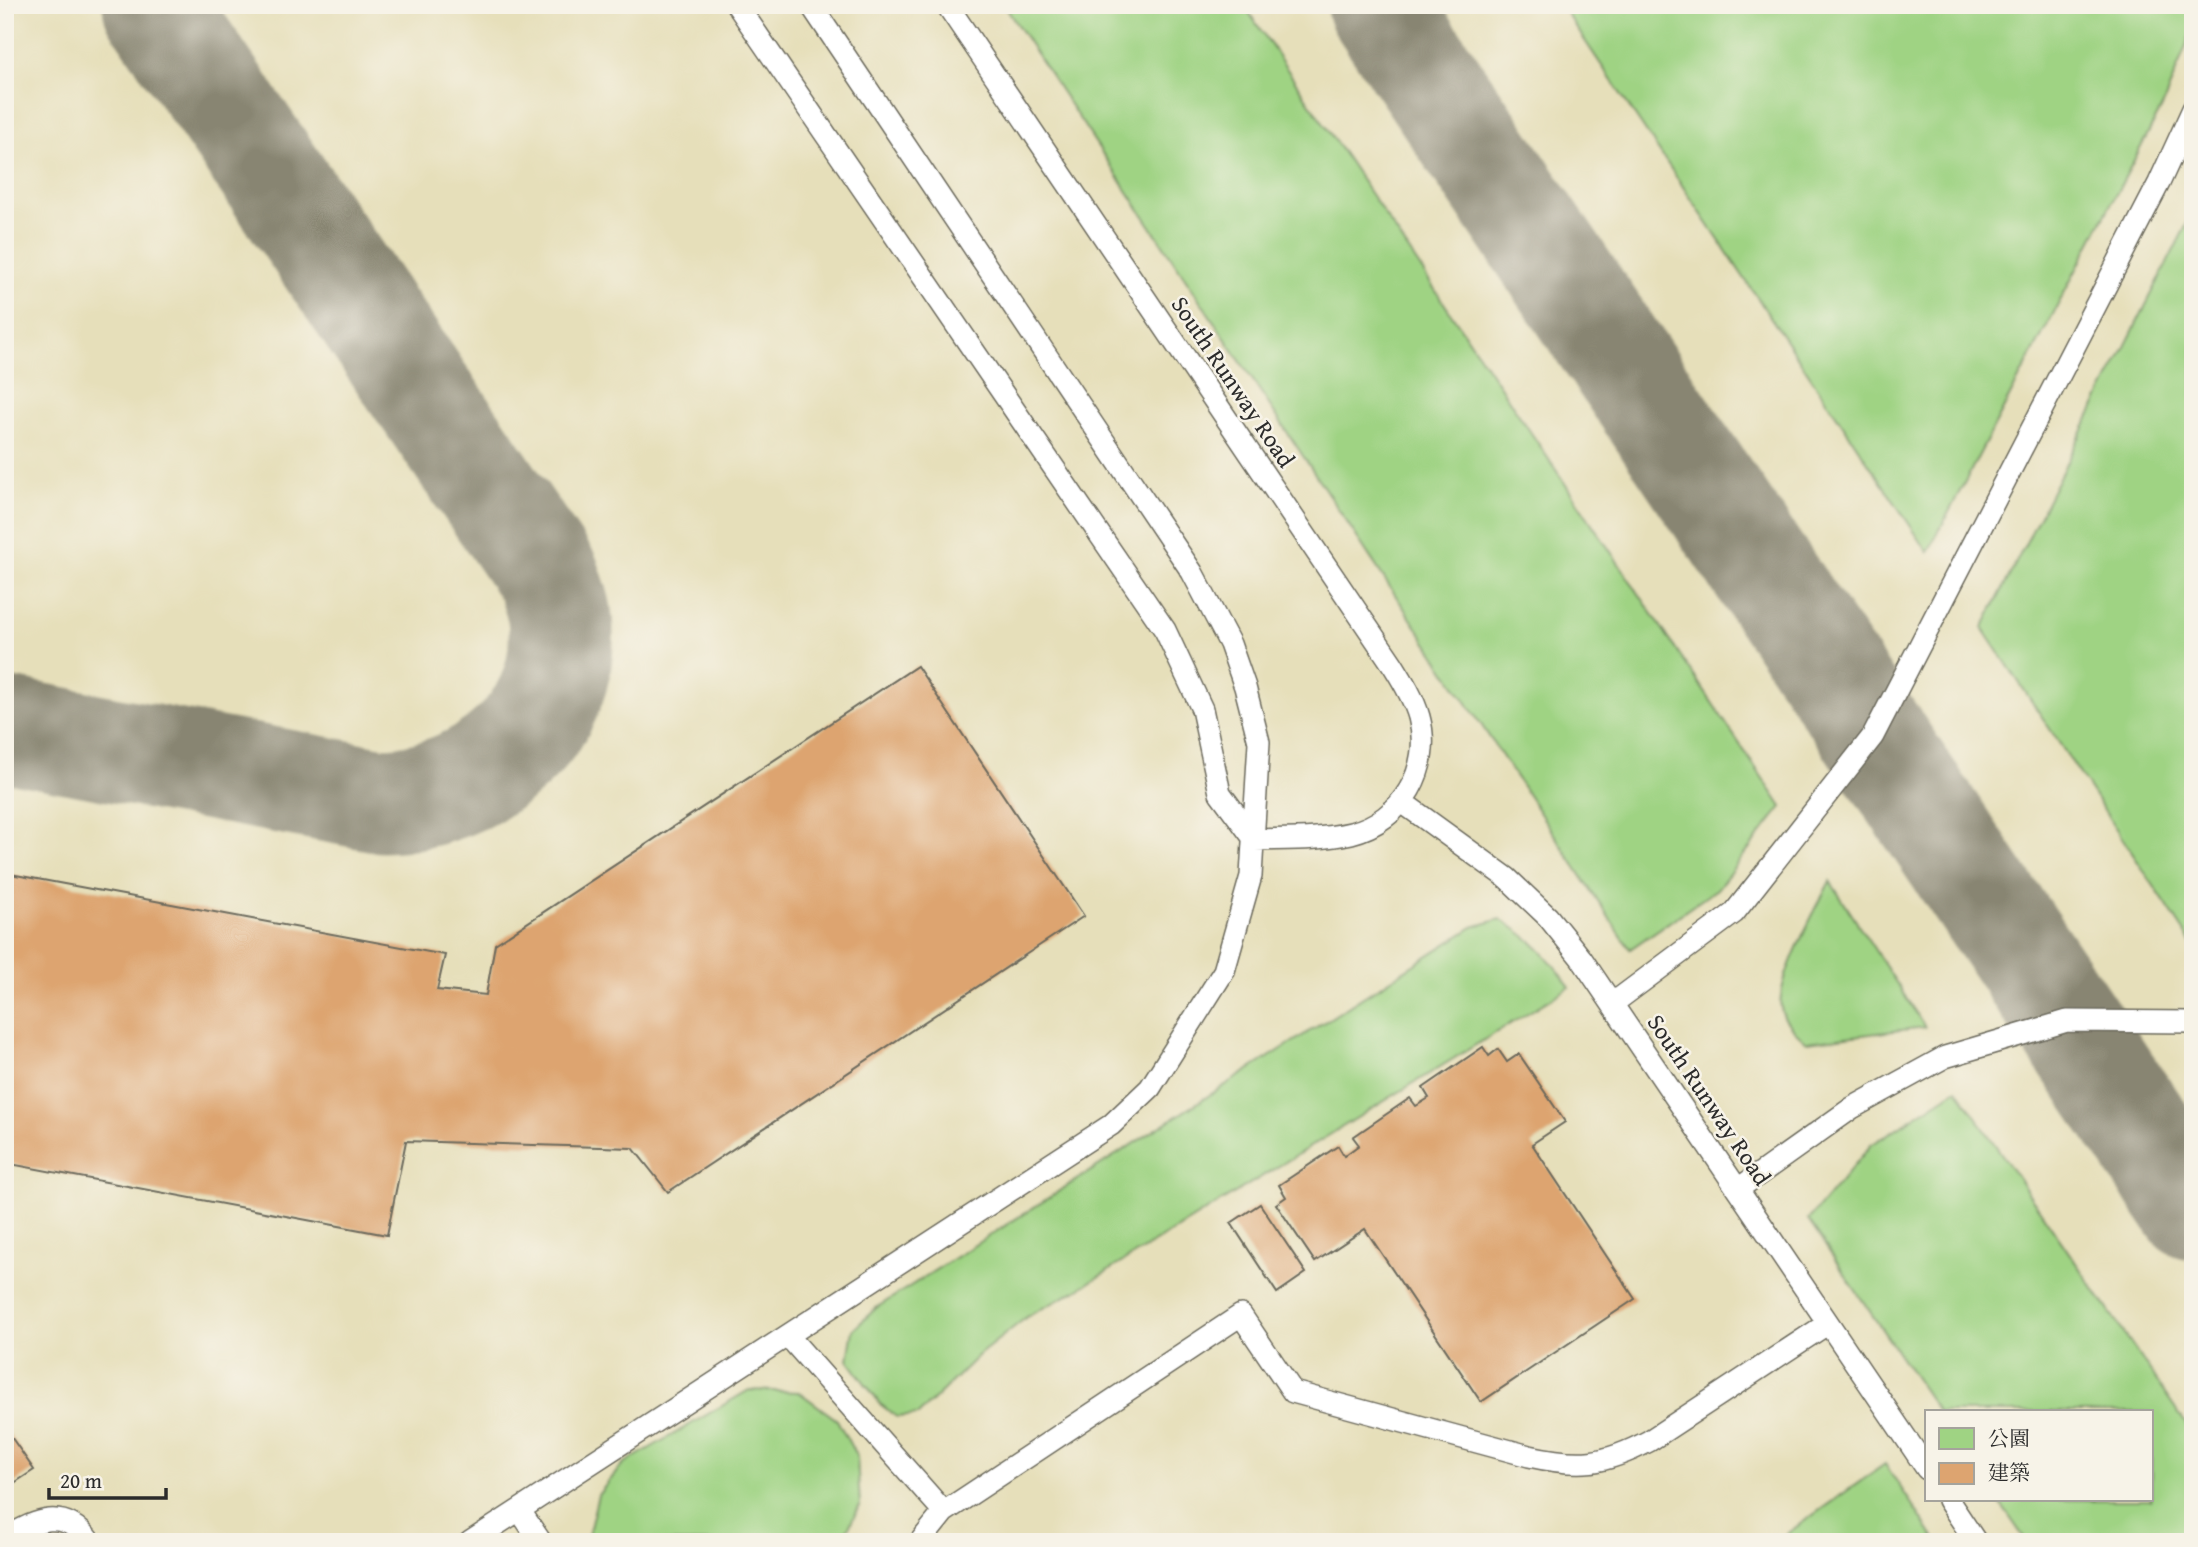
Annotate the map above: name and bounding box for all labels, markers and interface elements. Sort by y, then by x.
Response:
street label: South Runway Road [1163,289,1304,475]
street label: South Runway Road [1639,1007,1780,1193]
legend [1925,1410,2152,1502]
text: 公園 [1988,1423,2030,1454]
scale bar [49,1456,166,1500]
text: 建築 [1988,1457,2030,1488]
text: 20 m [60,1465,102,1496]

